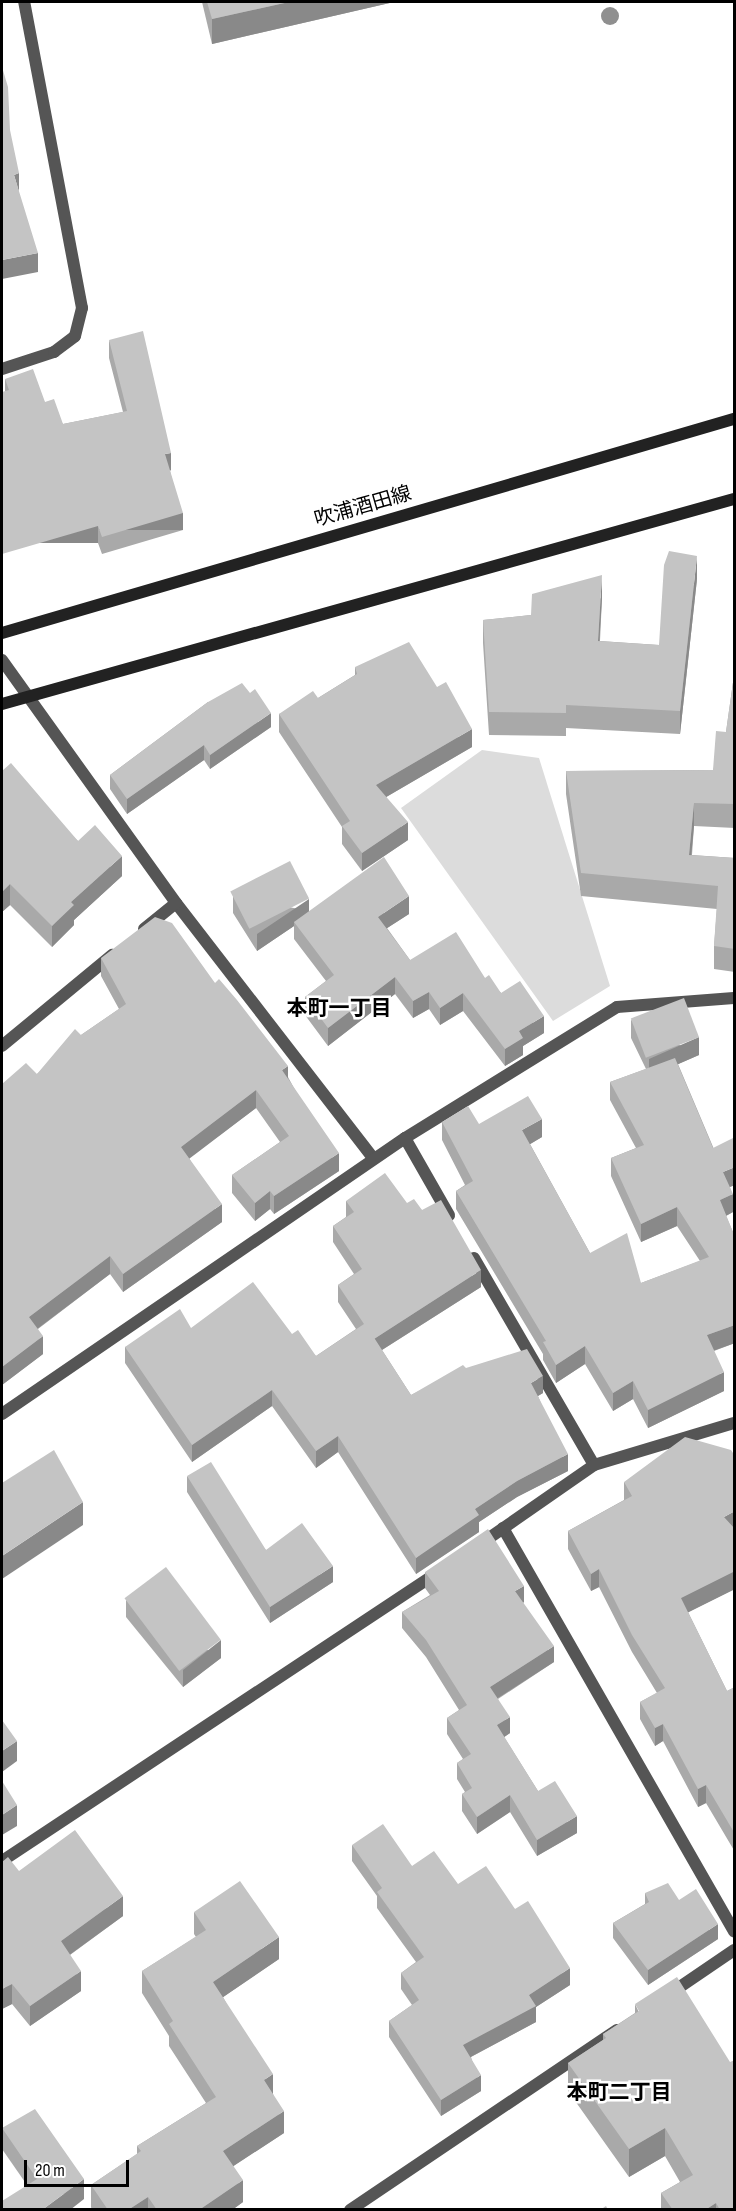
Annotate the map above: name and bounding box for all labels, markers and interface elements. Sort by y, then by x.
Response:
street label: 吹浦酒田線 [312,482,414,532]
district label: 本町一丁目 [287,996,391,1022]
district label: 本町二丁目 [567,2080,671,2106]
scale bar [27,2148,132,2186]
text: 20 m [35,2160,65,2181]

